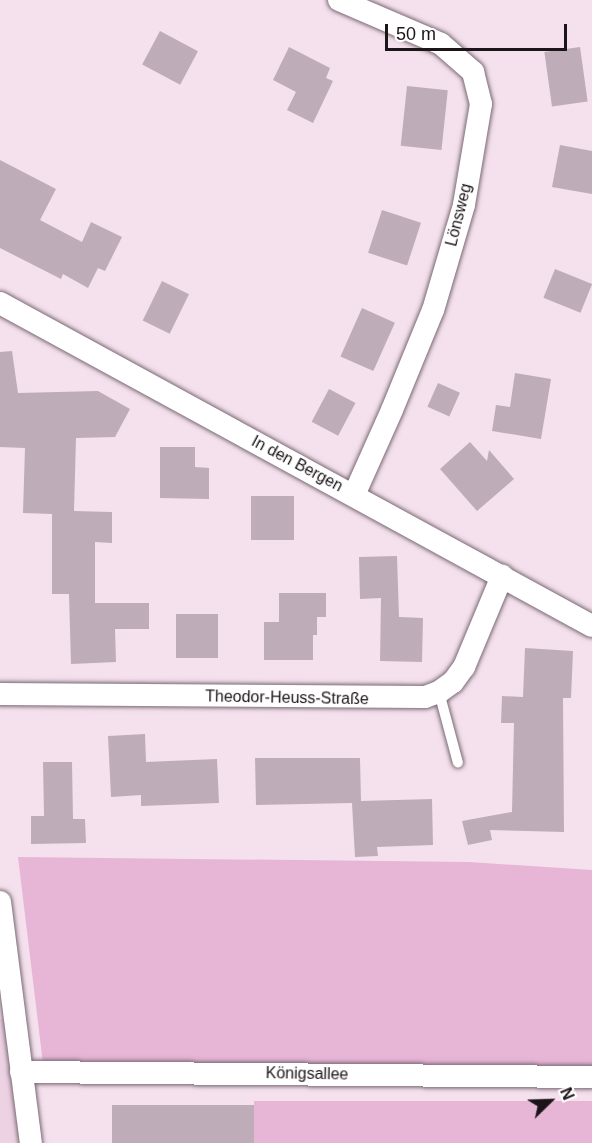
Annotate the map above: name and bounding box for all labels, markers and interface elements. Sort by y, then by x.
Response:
scale bar [388,12,570,50]
text: 50 m [396,24,436,44]
street label: Lönsweg [442,182,476,248]
street label: In den Bergen [248,432,346,496]
street label: Theodor-Heuss-Straße [205,687,369,709]
street label: Königsallee [265,1064,349,1084]
north arrow [520,1071,580,1131]
text: N [557,1085,577,1102]

